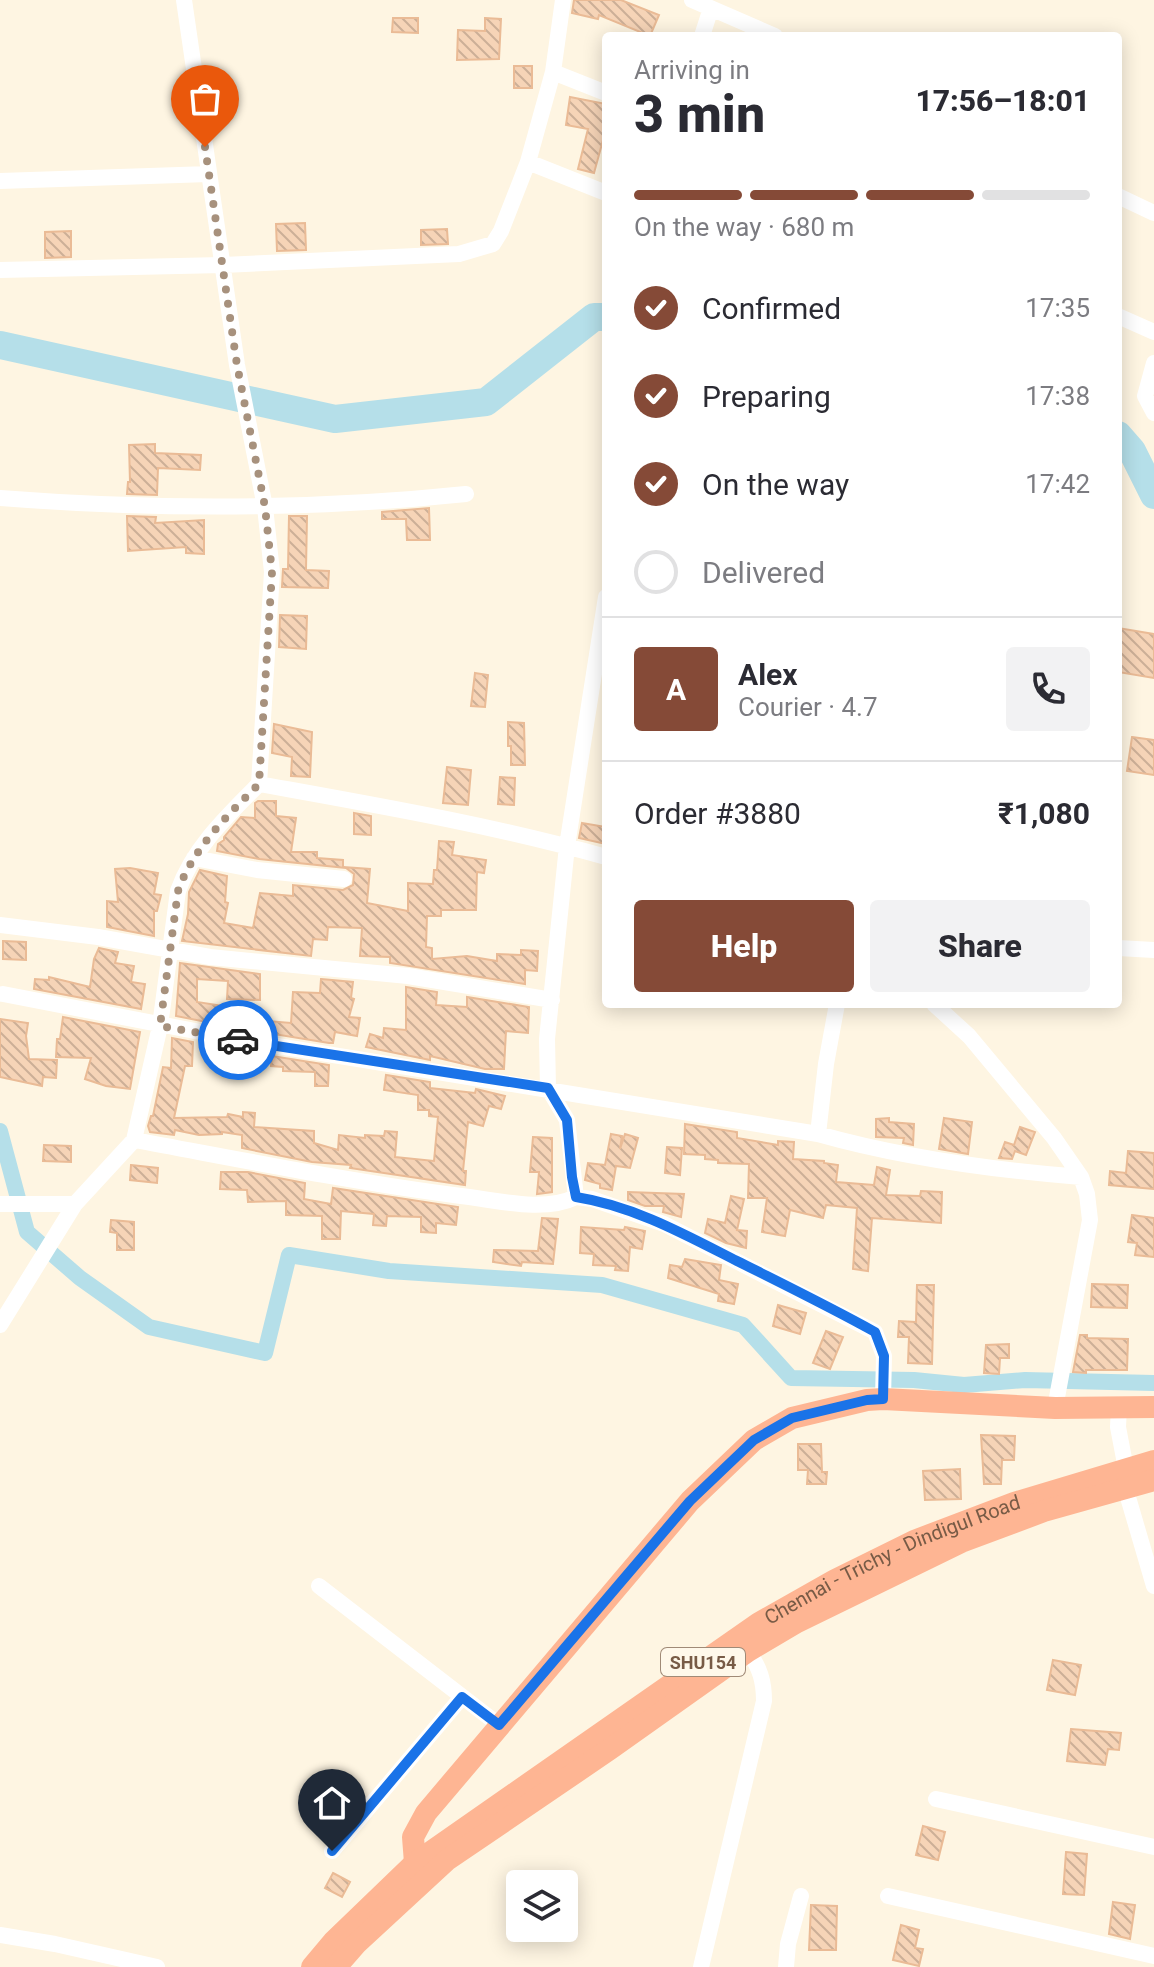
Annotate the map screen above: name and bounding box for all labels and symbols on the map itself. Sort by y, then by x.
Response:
pin [171,65,239,147]
courier [198,1000,278,1080]
street label: Chennai - Trichy - Dindigul Road [760,1490,1023,1630]
road number: SHU154 [661,1648,745,1676]
pin [298,1769,366,1851]

